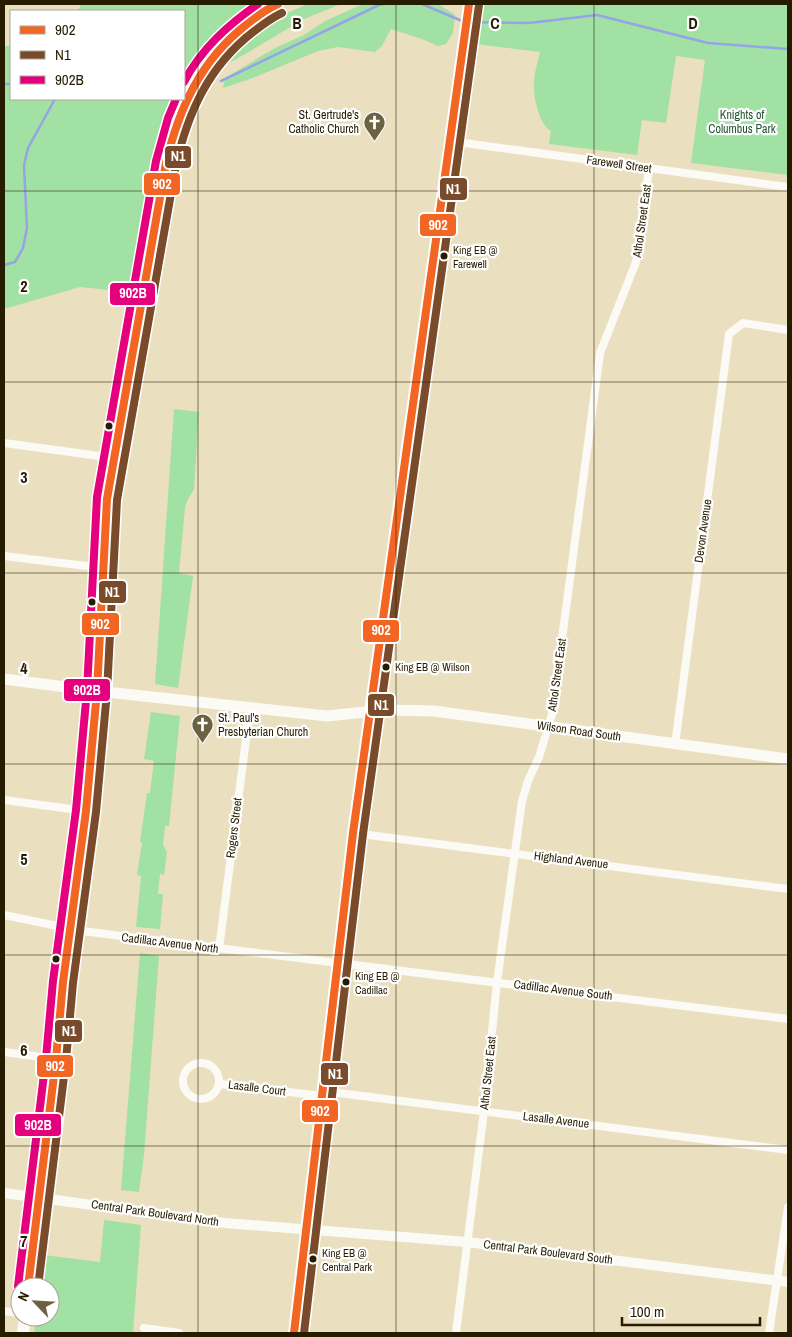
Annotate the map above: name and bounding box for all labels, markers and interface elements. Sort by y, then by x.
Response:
legend [10,10,185,100]
text: B [292,12,302,34]
text: C [490,12,500,34]
text: D [688,12,698,34]
text: 902 [55,19,76,40]
text: N1 [55,44,71,65]
text: 902B [55,69,84,90]
place label: St. Gertrude's Catholic Church [288,107,359,137]
park label: Knights of Columbus Park [708,107,776,137]
church icon: St. Gertrude's Catholic Church [363,110,387,141]
line badge: N1 [164,145,192,169]
text: N1 [171,147,186,165]
street label: Farewell Street [585,152,653,177]
line badge: 902 [143,172,181,196]
text: 902 [152,175,172,193]
line badge: N1 [439,177,468,201]
text: N1 [446,180,461,198]
street label: Athol Street East [629,183,655,260]
line badge: 902 [419,213,457,237]
text: 902 [428,216,448,234]
place label: King EB @ Farewell [453,243,498,271]
marker: King EB @ Farewell [439,251,449,261]
text: 2 [20,275,28,297]
line badge: 902B [109,282,156,306]
text: 902B [119,284,147,302]
unlabelled marker [104,421,114,431]
text: 3 [20,466,28,488]
street label: Devon Avenue [691,498,715,564]
line badge: N1 [98,580,127,604]
text: N1 [105,583,120,601]
unlabelled marker [87,597,97,607]
line badge: 902 [81,612,120,636]
text: 902 [90,615,110,633]
line badge: 902 [362,619,400,643]
text: 902 [371,621,391,639]
street label: Athol Street East [544,637,570,714]
text: 4 [20,657,28,679]
place label: King EB @ Wilson [395,660,470,674]
marker: King EB @ Wilson [381,662,391,672]
line badge: 902B [63,678,111,702]
text: 902B [73,681,101,699]
line badge: N1 [367,693,395,717]
text: N1 [374,696,389,714]
place label: St. Paul's Presbyterian Church [218,710,308,740]
church icon: St. Paul's Presbyterian Church [190,713,214,744]
street label: Wilson Road South [536,717,622,745]
street label: Rogers Street [222,797,246,859]
text: 5 [20,848,28,870]
street label: Highland Avenue [533,848,609,872]
street label: Cadillac Avenue North [121,929,219,957]
unlabelled marker [51,954,61,964]
place label: King EB @ Cadillac [355,969,400,997]
street label: Cadillac Avenue South [513,976,613,1004]
marker: King EB @ Cadillac [341,977,351,987]
line badge: N1 [54,1019,83,1043]
text: N1 [62,1022,77,1040]
street label: Athol Street East [476,1035,500,1112]
text: 6 [20,1039,28,1061]
line badge: 902 [36,1054,74,1078]
text: 902 [45,1057,65,1075]
line badge: N1 [320,1062,349,1086]
text: N1 [328,1065,343,1083]
street label: Lasalle Court [227,1077,287,1100]
line badge: 902 [301,1099,339,1123]
text: 902 [310,1102,330,1120]
street label: Lasalle Avenue [522,1108,590,1132]
line badge: 902B [14,1113,62,1137]
text: 902B [24,1116,52,1134]
street label: Central Park Boulevard North [90,1196,220,1230]
text: 7 [20,1230,28,1252]
street label: Central Park Boulevard South [482,1236,614,1268]
place label: King EB @ Central Park [322,1246,373,1274]
marker: King EB @ Central Park [308,1254,318,1264]
north arrow [10,1277,60,1327]
text: N [13,1289,33,1304]
scale bar [622,1294,760,1326]
text: 100 m [630,1301,664,1322]

